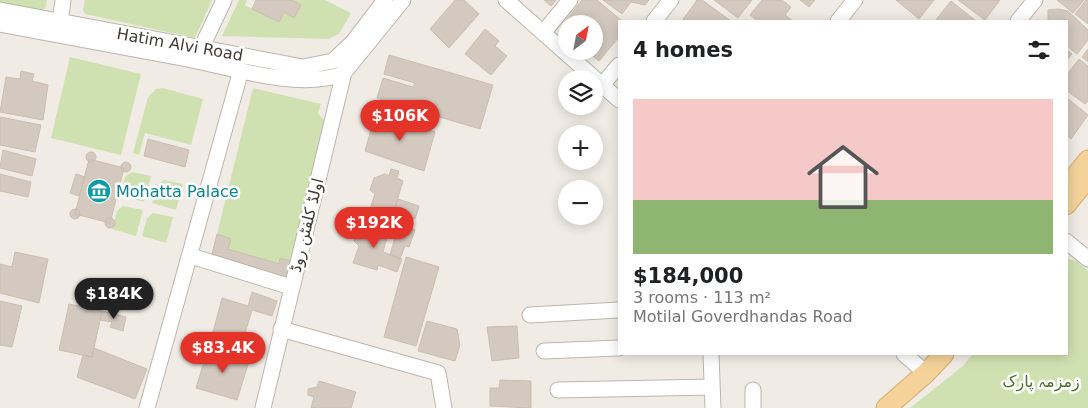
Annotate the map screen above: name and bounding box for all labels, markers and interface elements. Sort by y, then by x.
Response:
north arrow [558,15,602,60]
map controls [558,15,603,225]
street label: Hatim Alvi Road [115,24,244,65]
icon: filters [1025,36,1053,64]
text: 4 homes [633,38,733,62]
button: layers [558,70,603,115]
pin: $106K [365,100,435,142]
text: $106K [372,106,428,125]
button: + [558,125,603,170]
icon: home [798,132,888,222]
street label: اولڈ کلفٹن روڈ [286,176,328,274]
museum icon: Mohatta Palace [86,178,112,204]
button: − [558,180,603,225]
place label: Mohatta Palace [116,182,239,201]
pin: $192K [339,206,409,249]
text: $192K [346,213,402,232]
text: $184,000 [633,264,743,288]
pin: $184K [79,278,149,320]
text: $184K [86,284,142,303]
text: 3 rooms · 113 m² [633,288,771,307]
text: Motilal Goverdhandas Road [633,307,853,326]
pin: $83.4K [182,332,264,374]
text: $83.4K [191,338,255,357]
park label: زمزمہ پارک [1002,372,1080,392]

